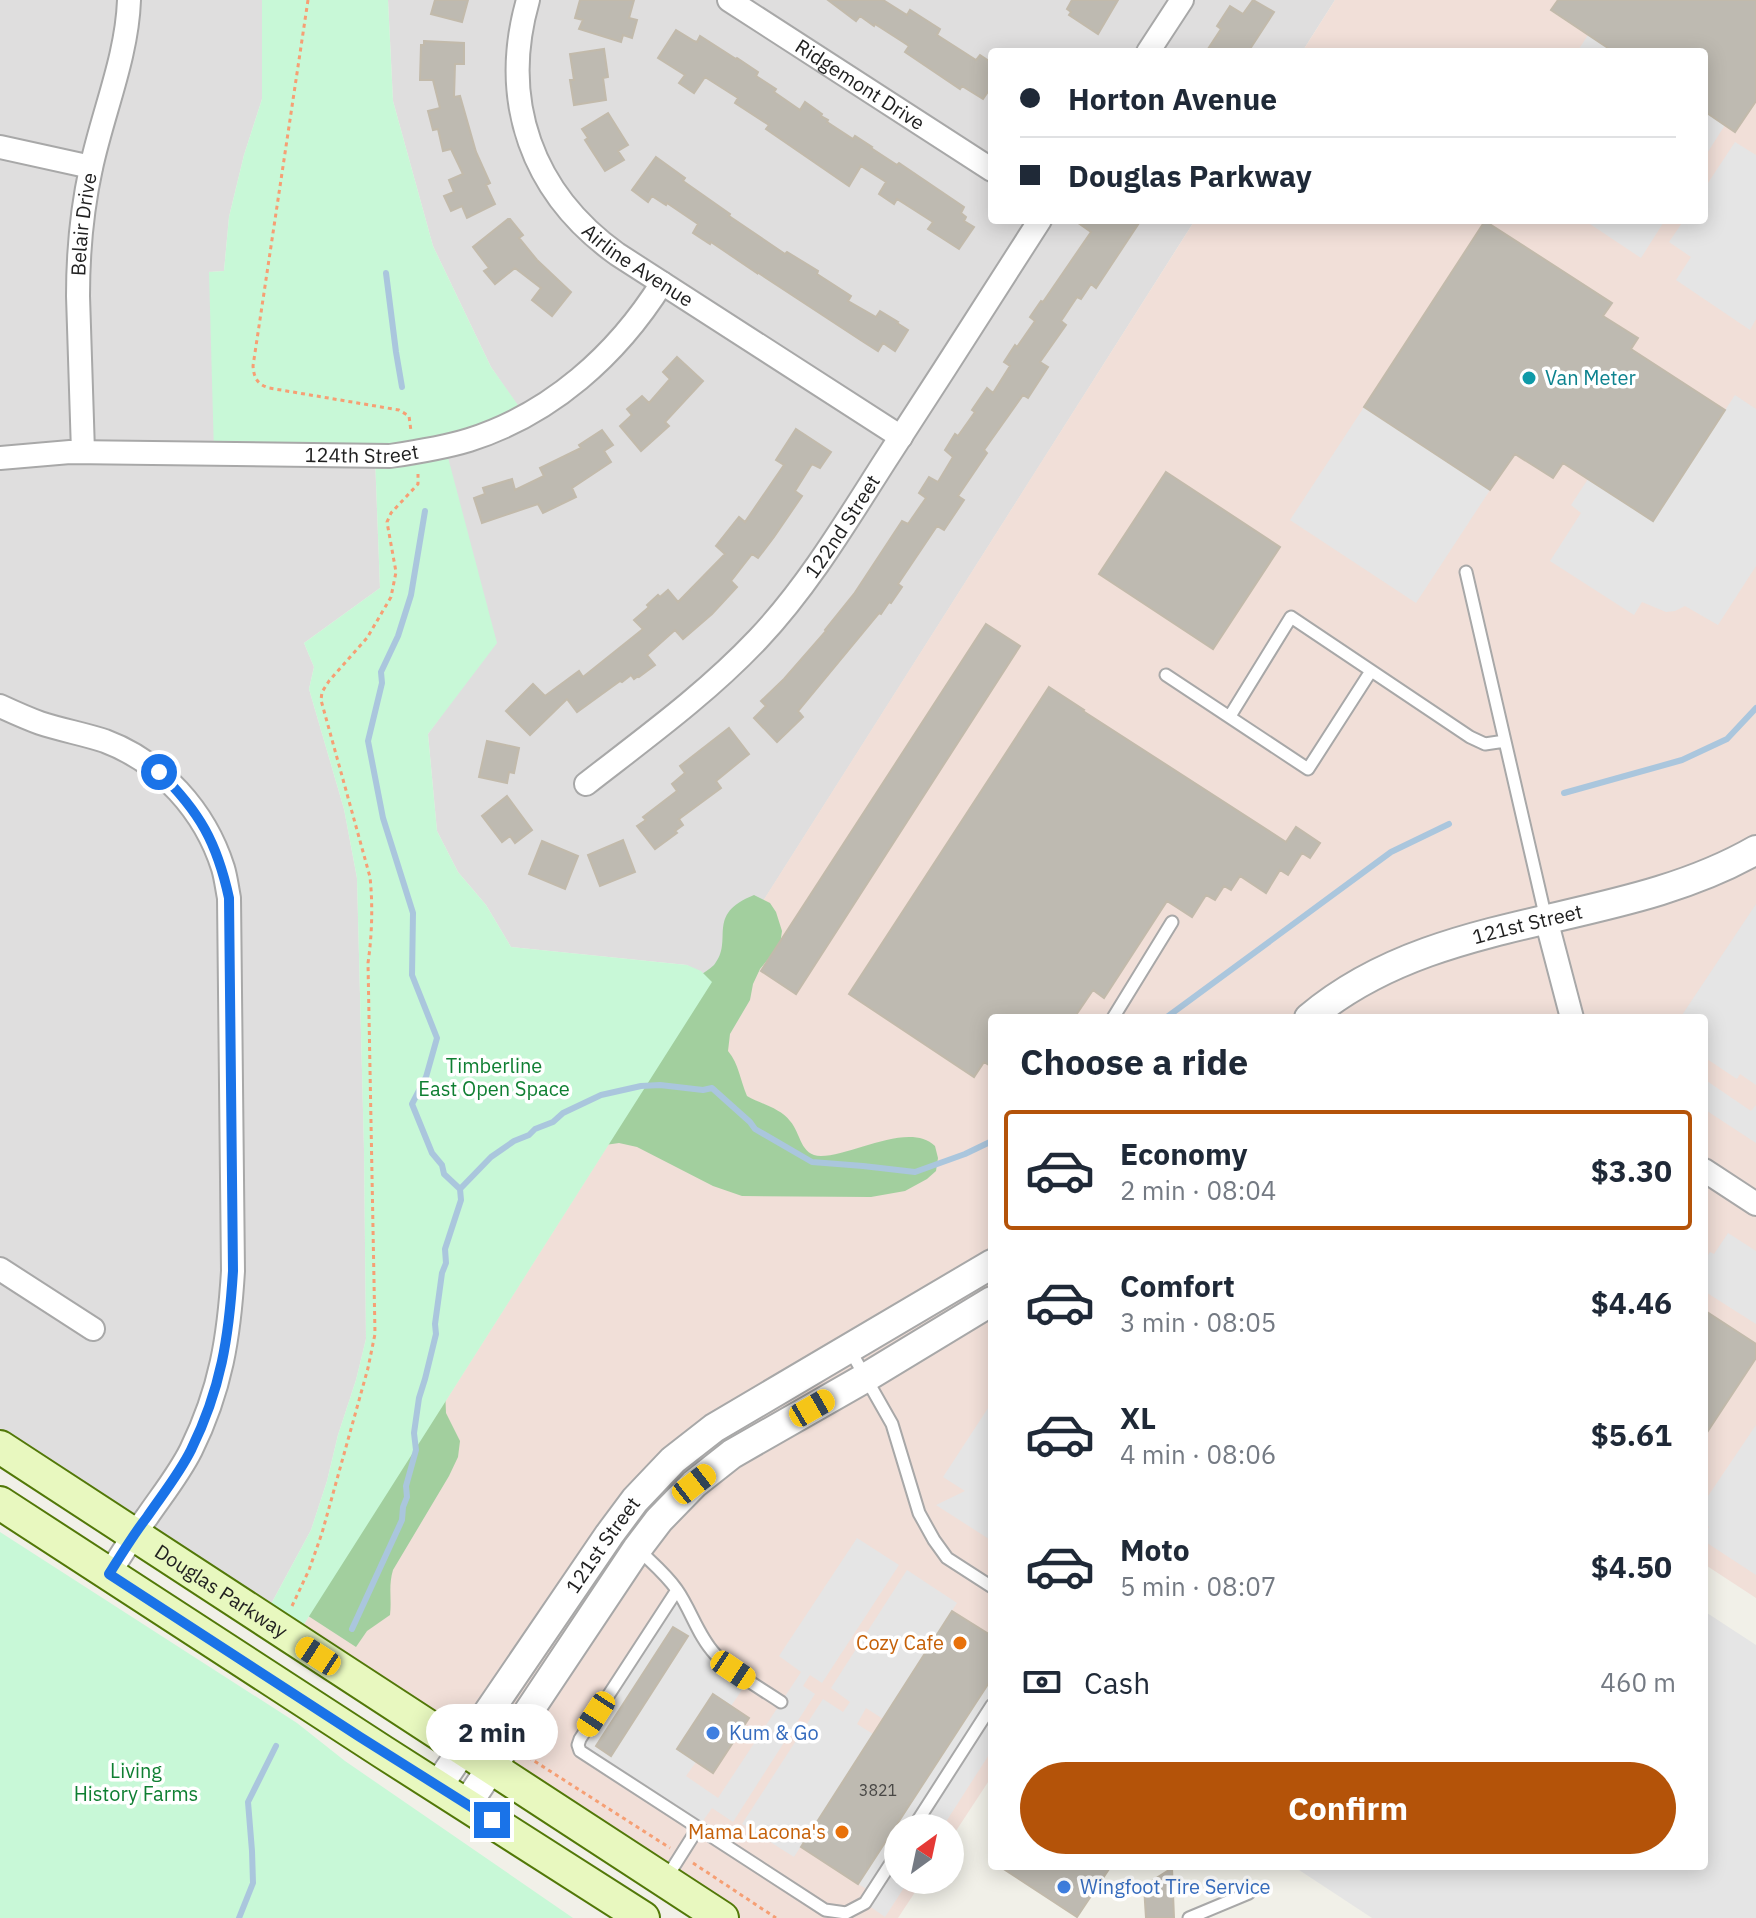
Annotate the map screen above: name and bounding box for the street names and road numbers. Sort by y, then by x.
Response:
street label: Ridgemont Drive [790,32,930,136]
street label: Belair Drive [64,170,103,276]
street label: Airline Avenue [576,217,699,313]
street label: 124th Street [305,438,421,469]
street label: 122nd Street [798,469,886,584]
street label: 121st Street [1469,897,1585,950]
street label: 121st Street [559,1491,646,1598]
street label: Douglas Parkway [150,1538,293,1644]

